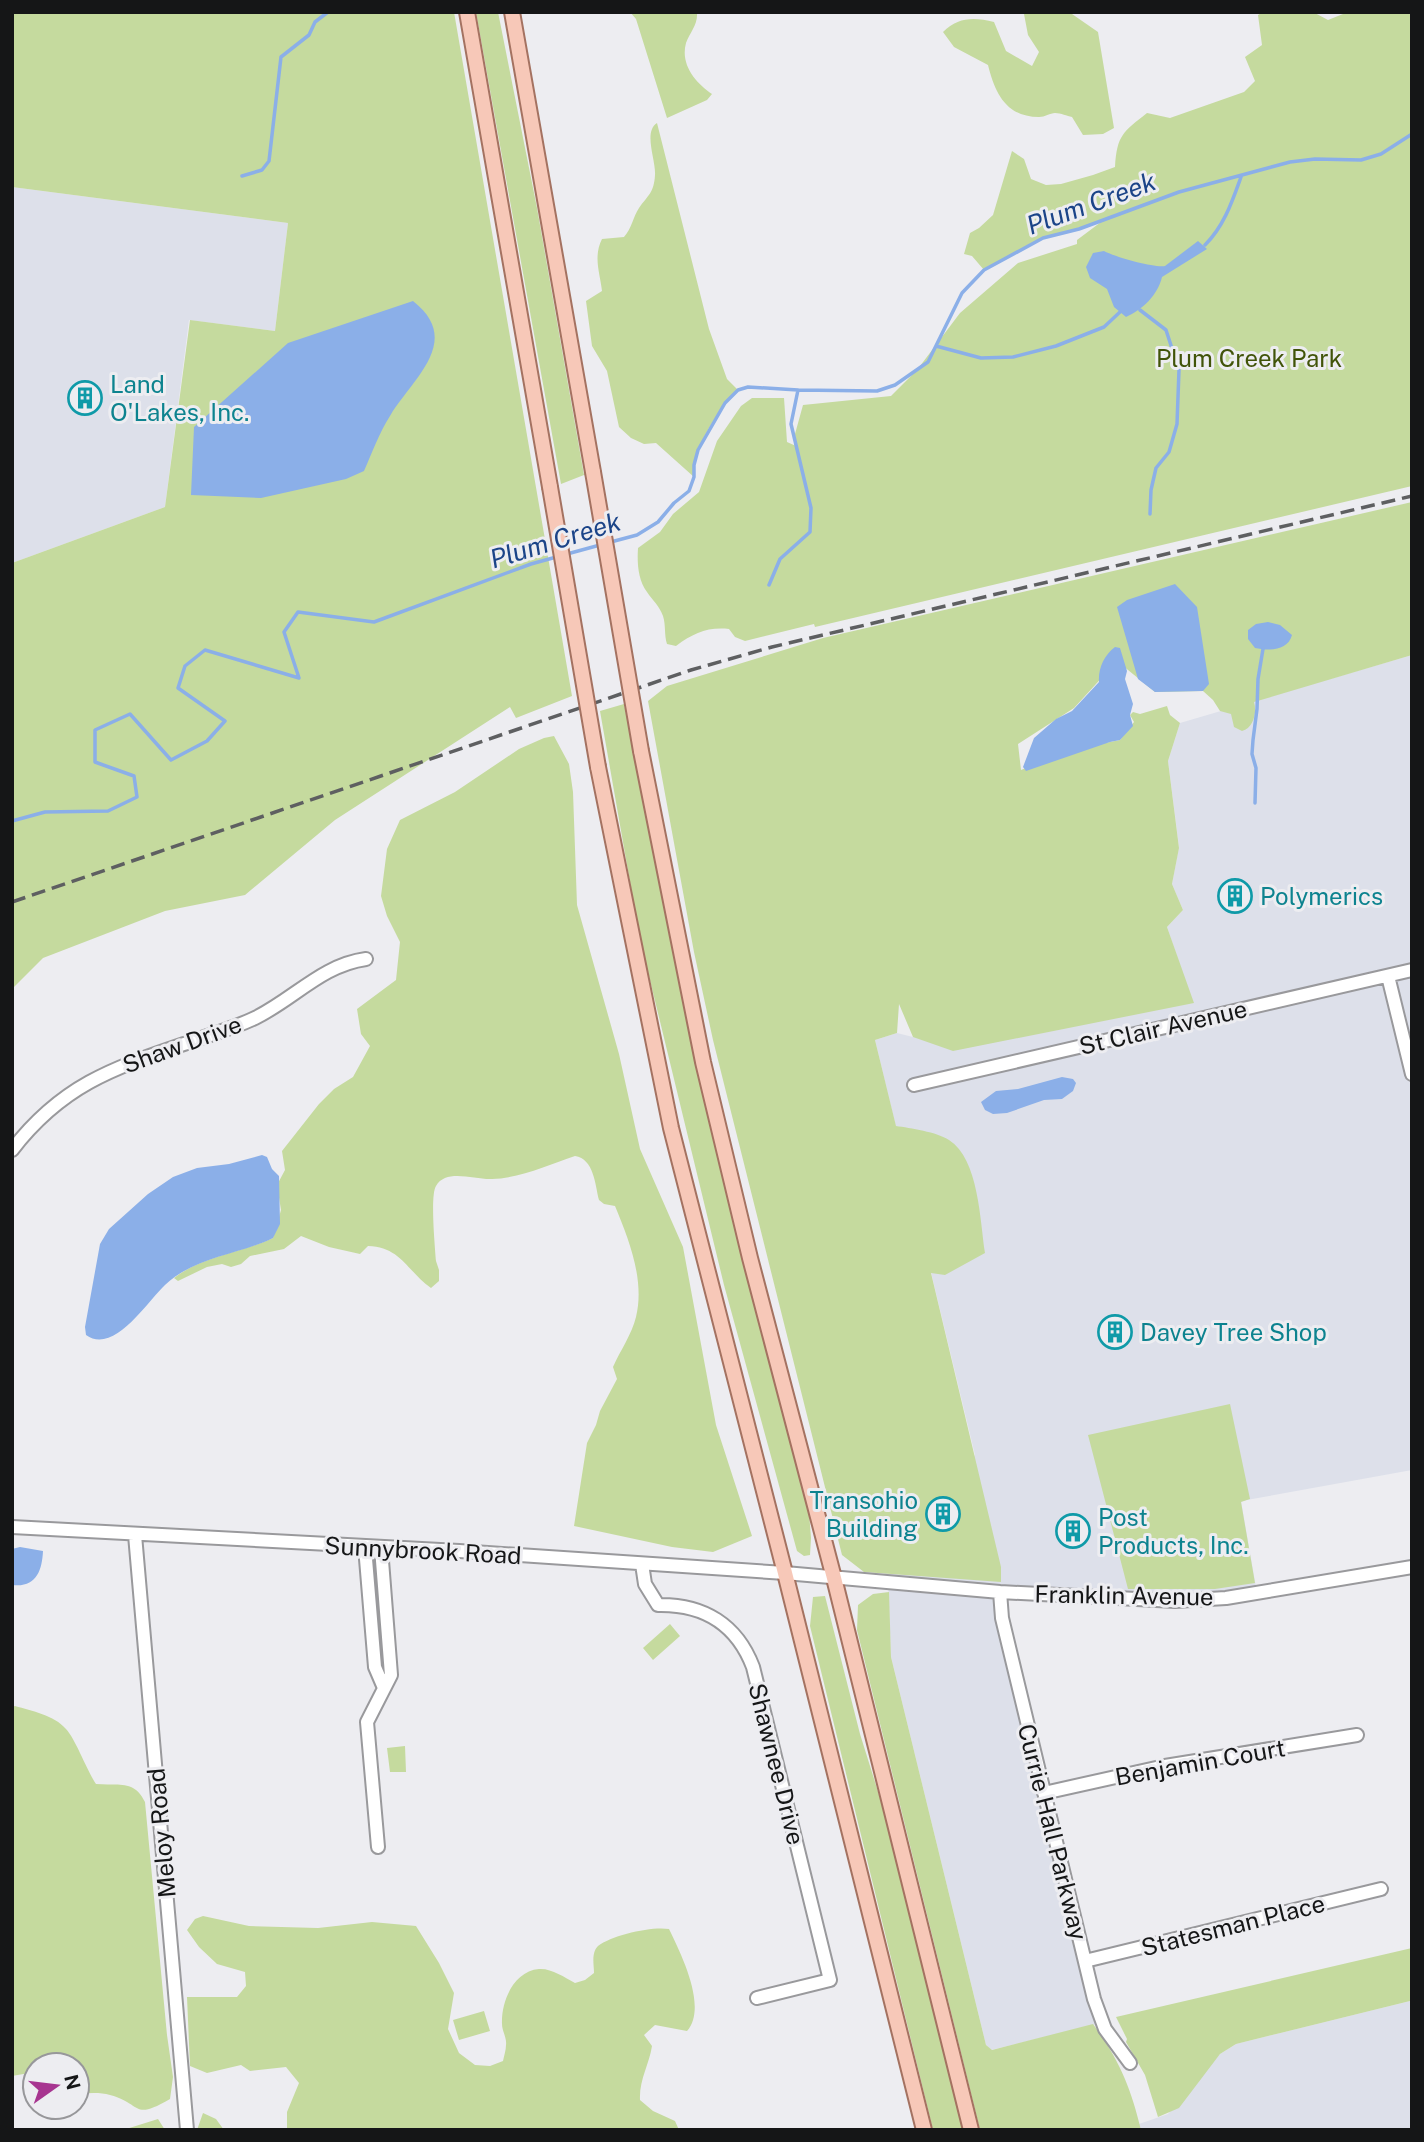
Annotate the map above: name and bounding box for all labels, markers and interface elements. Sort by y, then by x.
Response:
water label: Plum Creek [1022,165,1160,241]
park label: Plum Creek Park [1156,344,1342,372]
place label: Land O'Lakes, Inc. [110,370,249,426]
building icon: Land O'Lakes, Inc. [66,379,104,417]
water label: Plum Creek [486,505,624,575]
building icon: Polymerics [1216,877,1254,915]
place label: Polymerics [1260,882,1383,910]
street label: St Clair Avenue [1076,994,1250,1060]
street label: Shaw Drive [119,1010,245,1078]
building icon: Davey Tree Shop [1096,1313,1134,1351]
place label: Davey Tree Shop [1140,1318,1327,1346]
place label: Transohio Building [810,1486,918,1542]
building icon: Transohio Building [924,1495,962,1533]
place label: Post Products, Inc. [1098,1503,1249,1559]
building icon: Post Products, Inc. [1054,1512,1092,1550]
street label: Sunnybrook Road [324,1531,522,1569]
street label: Franklin Avenue [1034,1579,1214,1611]
street label: Shawnee Drive [743,1680,811,1848]
street label: Currie Hall Parkway [1013,1721,1093,1943]
street label: Benjamin Court [1113,1733,1287,1791]
street label: Meloy Road [141,1767,181,1899]
street label: Statesman Place [1138,1889,1328,1961]
north arrow [21,2051,91,2121]
text: N [60,2072,85,2092]

